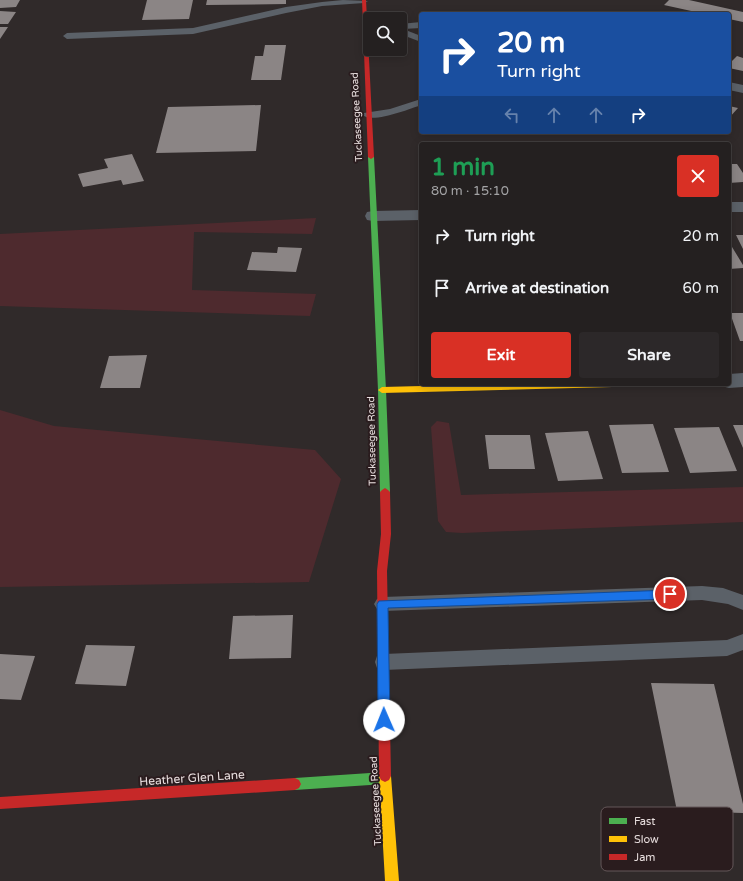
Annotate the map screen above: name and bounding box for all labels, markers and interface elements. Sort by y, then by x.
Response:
map controls [363,12,407,56]
button: search [363,12,407,56]
text: 20 m [497,26,565,60]
icon: right [431,28,483,80]
text: Turn right [497,60,581,82]
street label: Tuckaseegee Road [349,72,365,162]
icon: left [501,104,523,126]
icon: ahead [543,104,565,126]
icon: ahead [585,104,607,126]
icon: right [627,104,649,126]
text: 1 min [431,153,495,182]
button: close [677,155,719,197]
text: 80 m · 15:10 [431,183,509,199]
icon: right [431,225,453,247]
text: Turn right [465,227,535,245]
text: 20 m [682,227,719,245]
icon: arrive [431,277,453,299]
text: Arrive at destination [465,279,609,297]
text: 60 m [682,279,719,297]
button: Exit [431,332,571,378]
button: Share [579,332,719,378]
street label: Tuckaseegee Road [365,396,379,486]
pin [653,577,687,611]
icon: arrive [659,583,681,605]
position arrow [363,699,405,741]
street label: Tuckaseegee Road [368,756,384,846]
street label: Heather Glen Lane [139,767,245,789]
legend [601,807,733,871]
text: Fast [634,815,655,828]
text: Slow [634,833,659,846]
text: Jam [634,851,655,864]

